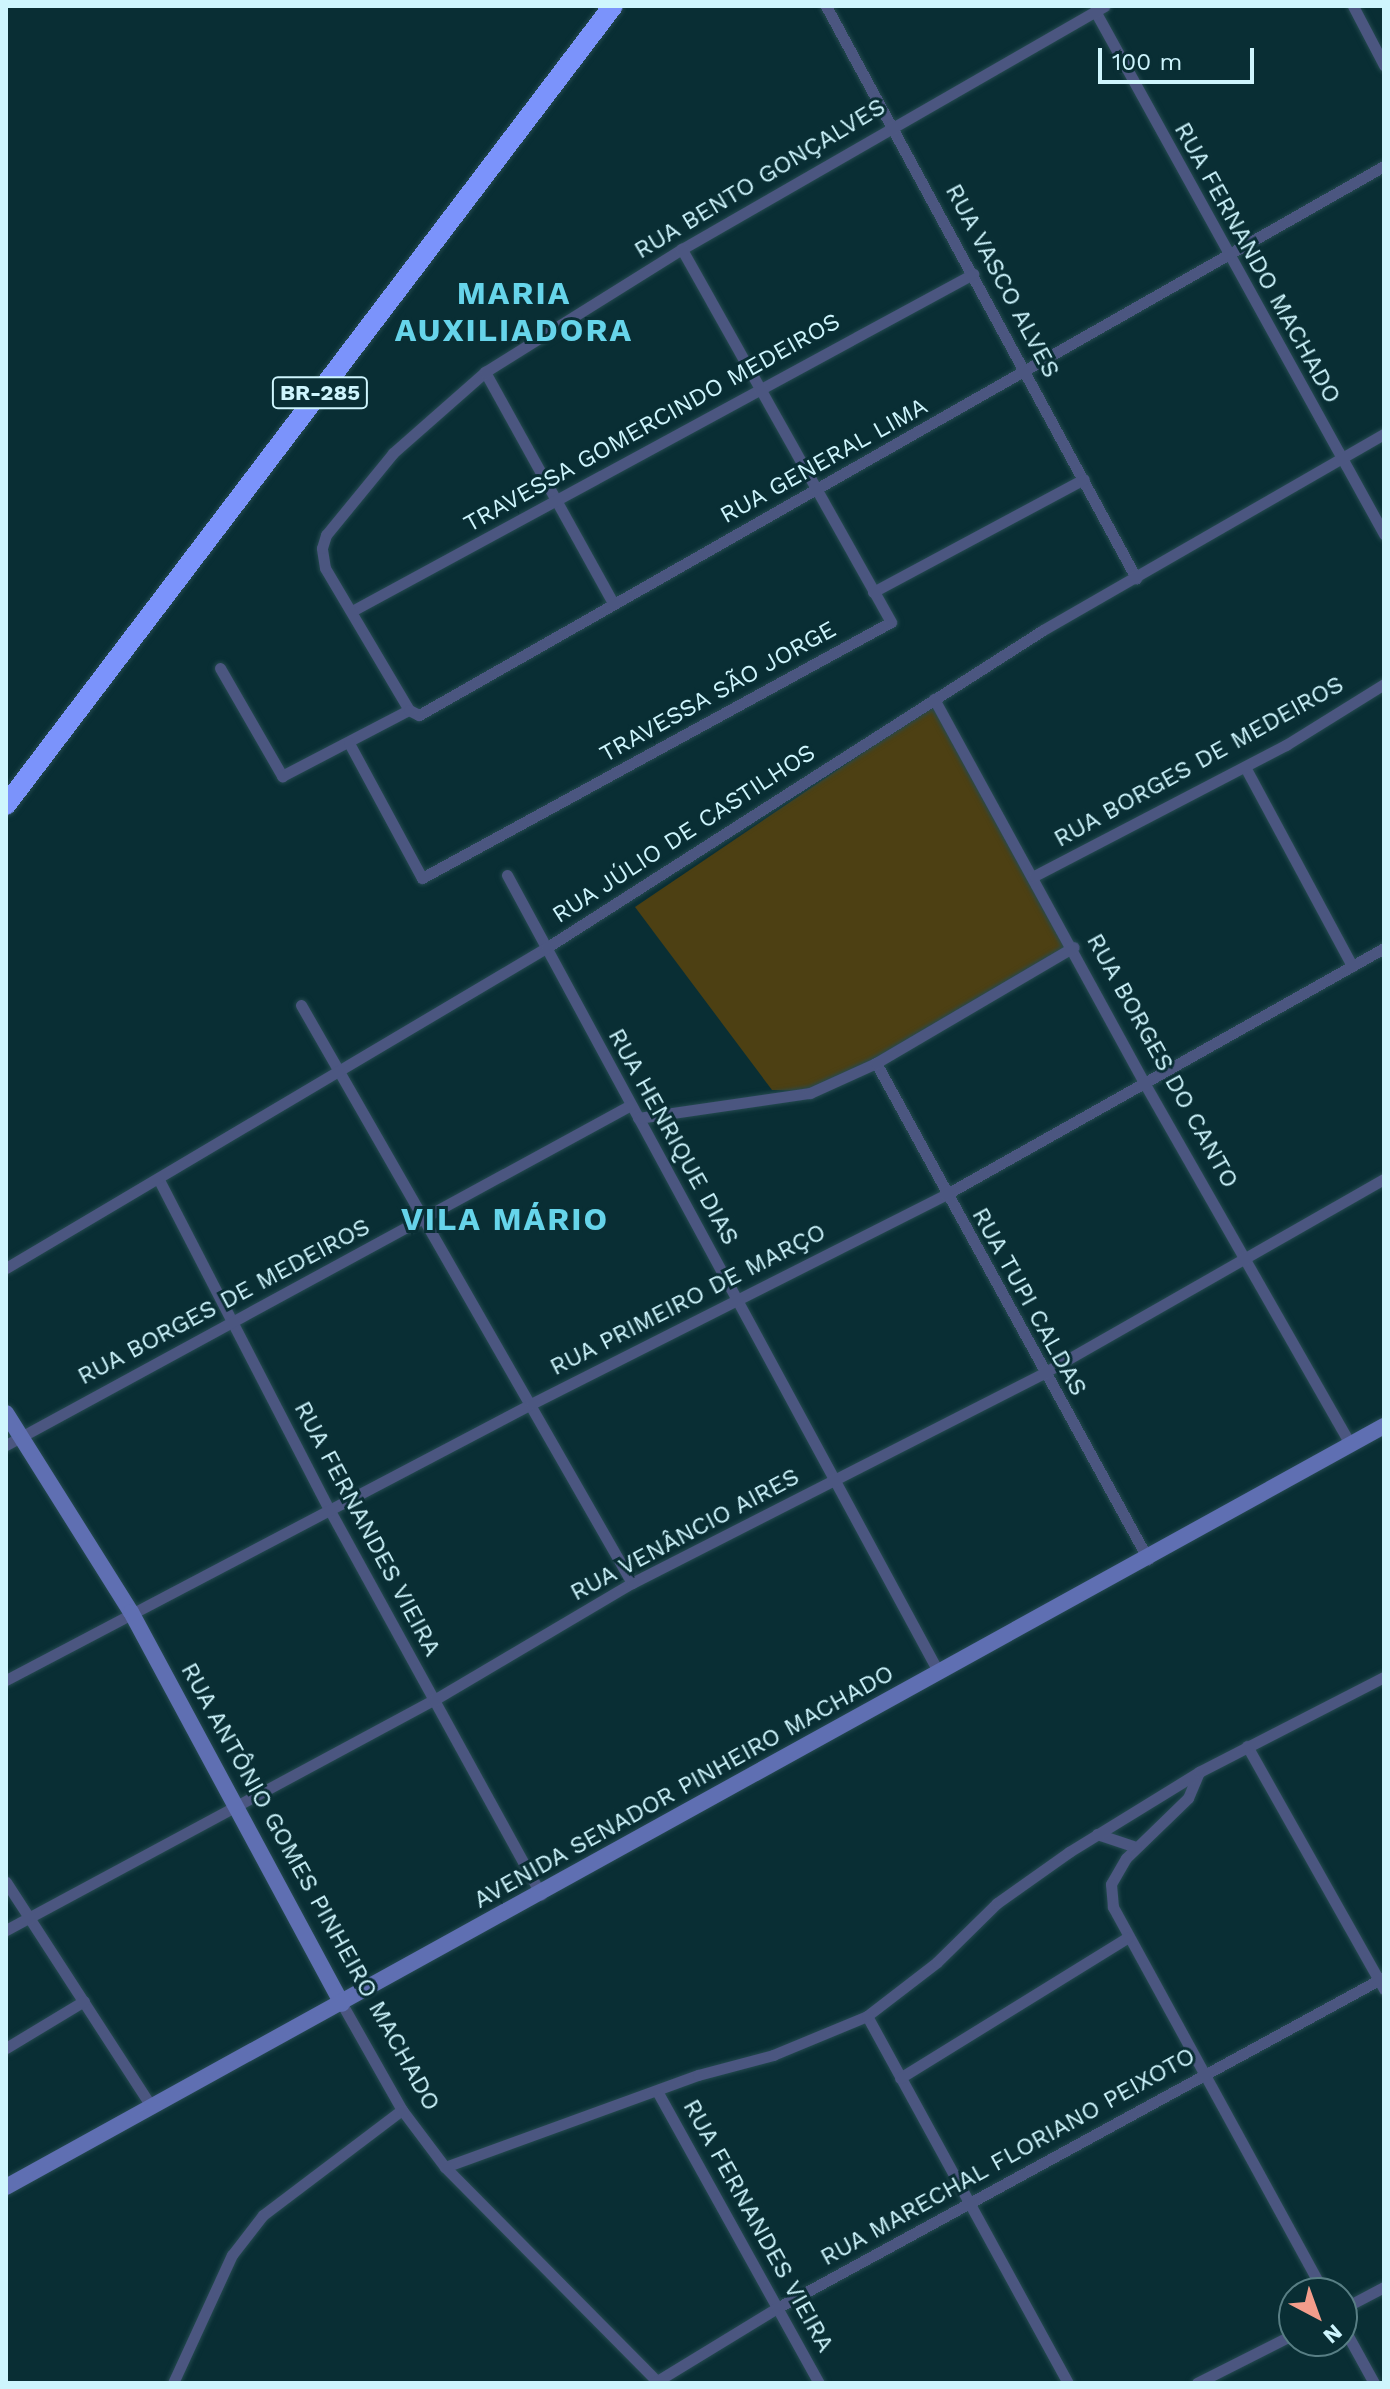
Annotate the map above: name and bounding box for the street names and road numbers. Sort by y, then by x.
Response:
street label: RUA BENTO GONÇALVES [629,92,891,266]
street label: RUA FERNANDO MACHADO [1167,117,1347,409]
street label: RUA VASCO ALVES [938,178,1066,384]
street label: TRAVESSA GOMERCINDO MEDEIROS [458,307,846,539]
road number: BR-285 [270,375,370,411]
street label: RUA GENERAL LIMA [715,392,933,530]
street label: TRAVESSA SÃO JORGE [594,615,842,769]
street label: RUA BORGES DE MEDEIROS [1049,670,1349,854]
street label: RUA JÚLIO DE CASTILHOS [547,738,821,930]
street label: RUA BORGES DO CANTO [1080,928,1244,1194]
street label: RUA HENRIQUE DIAS [601,1023,745,1251]
street label: RUA TUPI CALDAS [965,1202,1093,1402]
street label: RUA BORGES DE MEDEIROS [73,1212,375,1392]
street label: RUA PRIMEIRO DE MARÇO [545,1218,831,1382]
street label: RUA FERNANDES VIEIRA [287,1396,447,1662]
street label: RUA VENÂNCIO AIRES [564,1462,806,1608]
street label: RUA ANTÔNIO GOMES PINHEIRO MACHADO [174,1657,446,2117]
street label: AVENIDA SENADOR PINHEIRO MACHADO [469,1659,899,1915]
street label: RUA MARECHAL FLORIANO PEIXOTO [815,2041,1201,2273]
street label: RUA FERNANDES VIEIRA [676,2094,840,2358]

